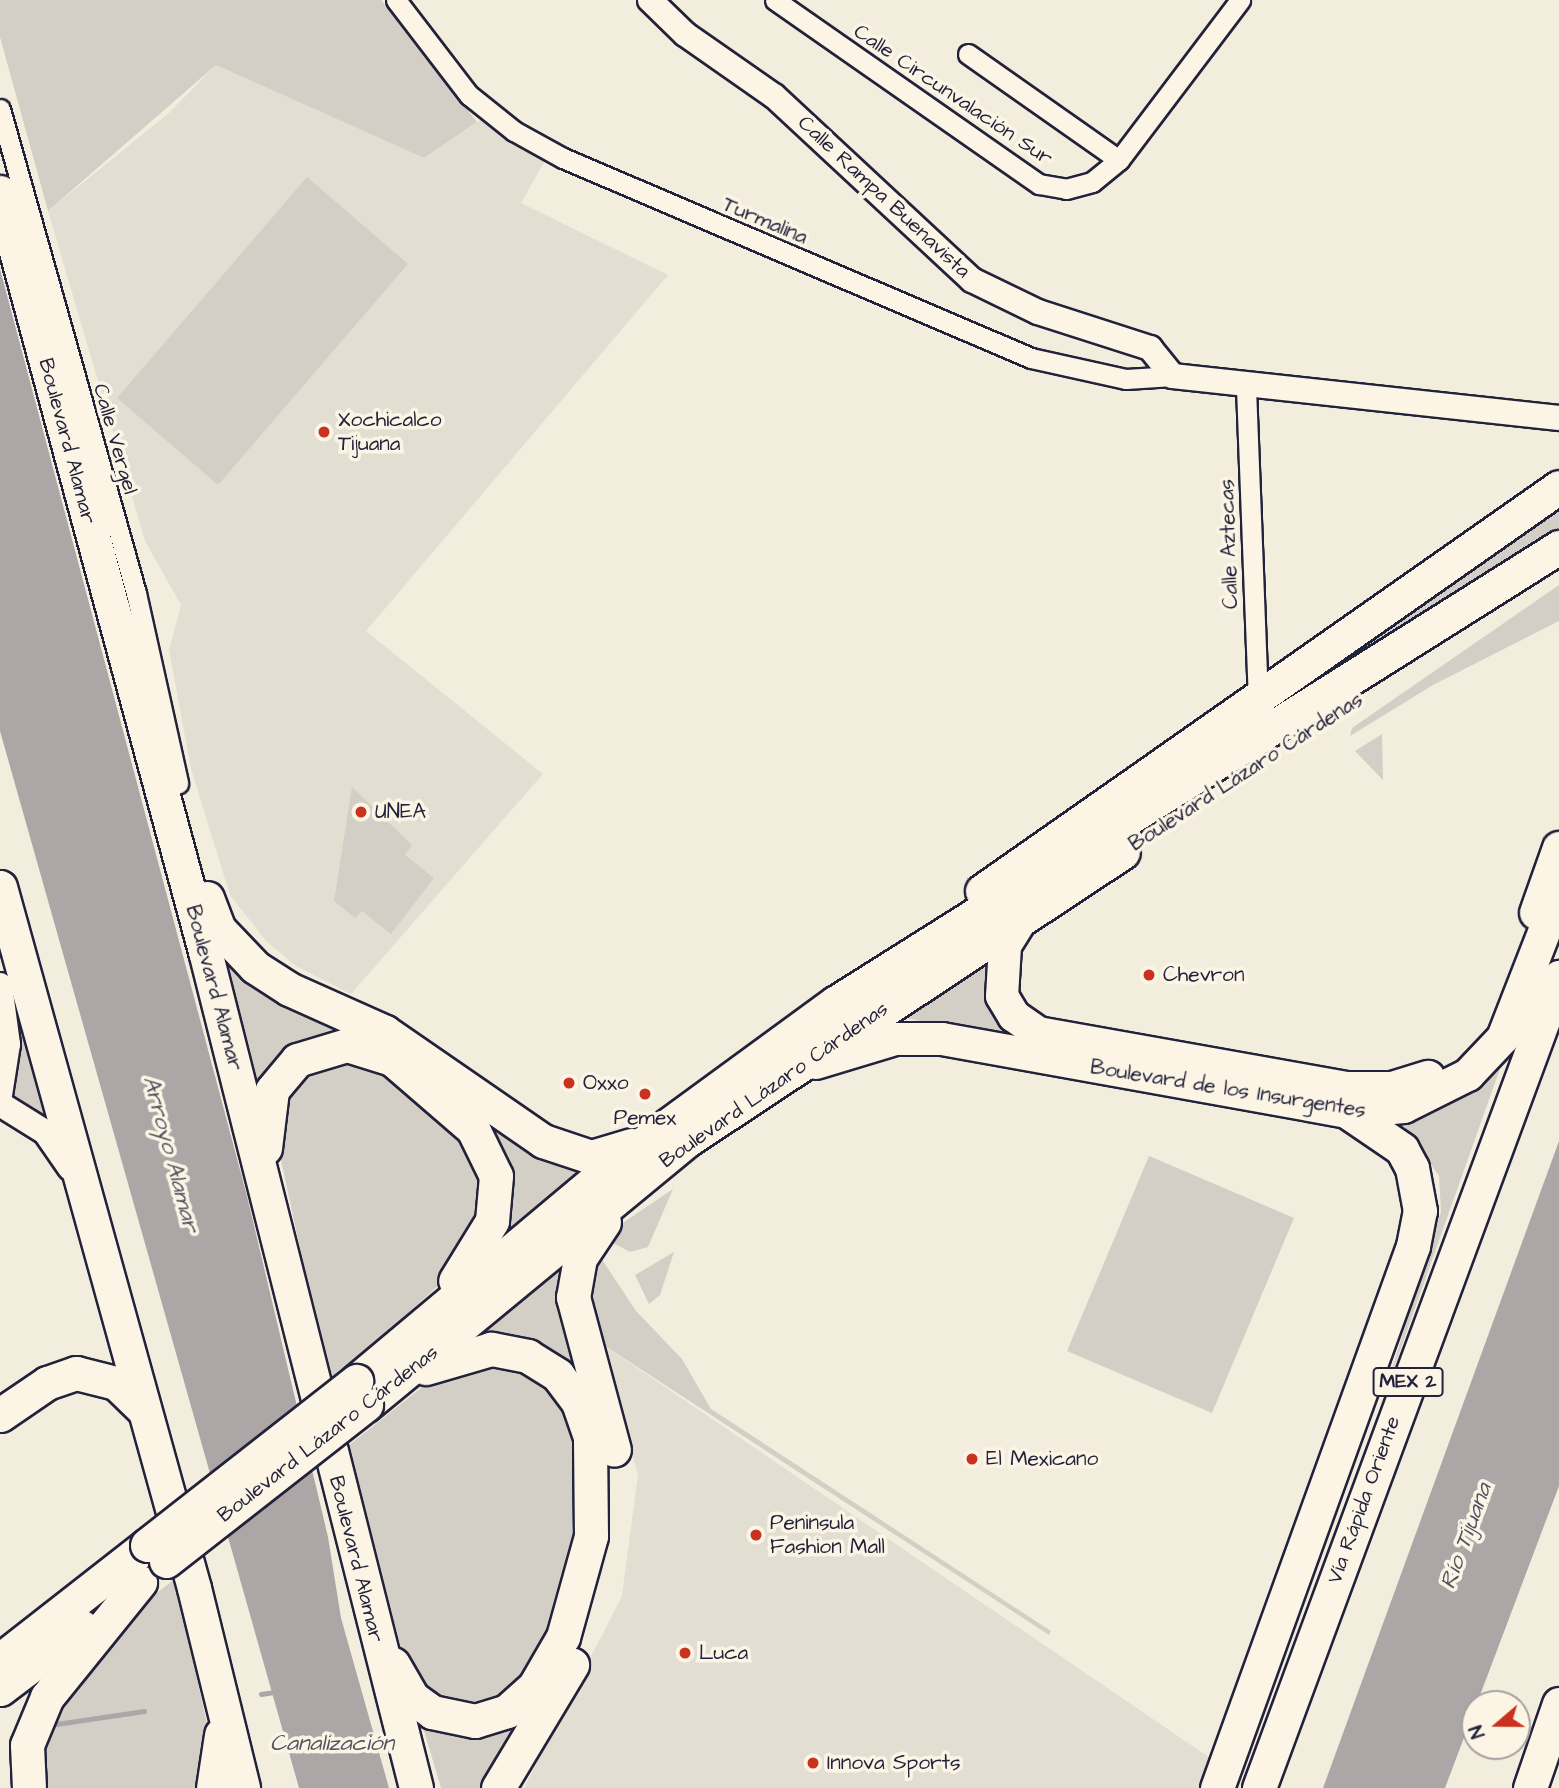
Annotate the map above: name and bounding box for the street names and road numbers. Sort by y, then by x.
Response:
street label: Calle Circunvalación Sur [849,19,1057,171]
street label: Calle Rampa Buenavista [793,111,975,283]
street label: Turmalina [719,192,811,250]
street label: Boulevard Alamar [33,355,101,527]
street label: Calle Vergel [87,381,143,497]
street label: Calle Aztecas [1214,479,1244,609]
street label: Boulevard Lázaro Cárdenas [1124,687,1368,857]
street label: Boulevard Alamar [180,902,248,1074]
street label: Boulevard Lázaro Cárdenas [655,996,893,1174]
street label: Boulevard de los Insurgentes [1088,1055,1368,1123]
street label: Boulevard Lázaro Cárdenas [212,1340,444,1528]
road number: MEX 2 [1371,1366,1445,1398]
street label: Vía Rápida Oriente [1322,1413,1406,1587]
street label: Boulevard Alamar [323,1473,389,1645]

